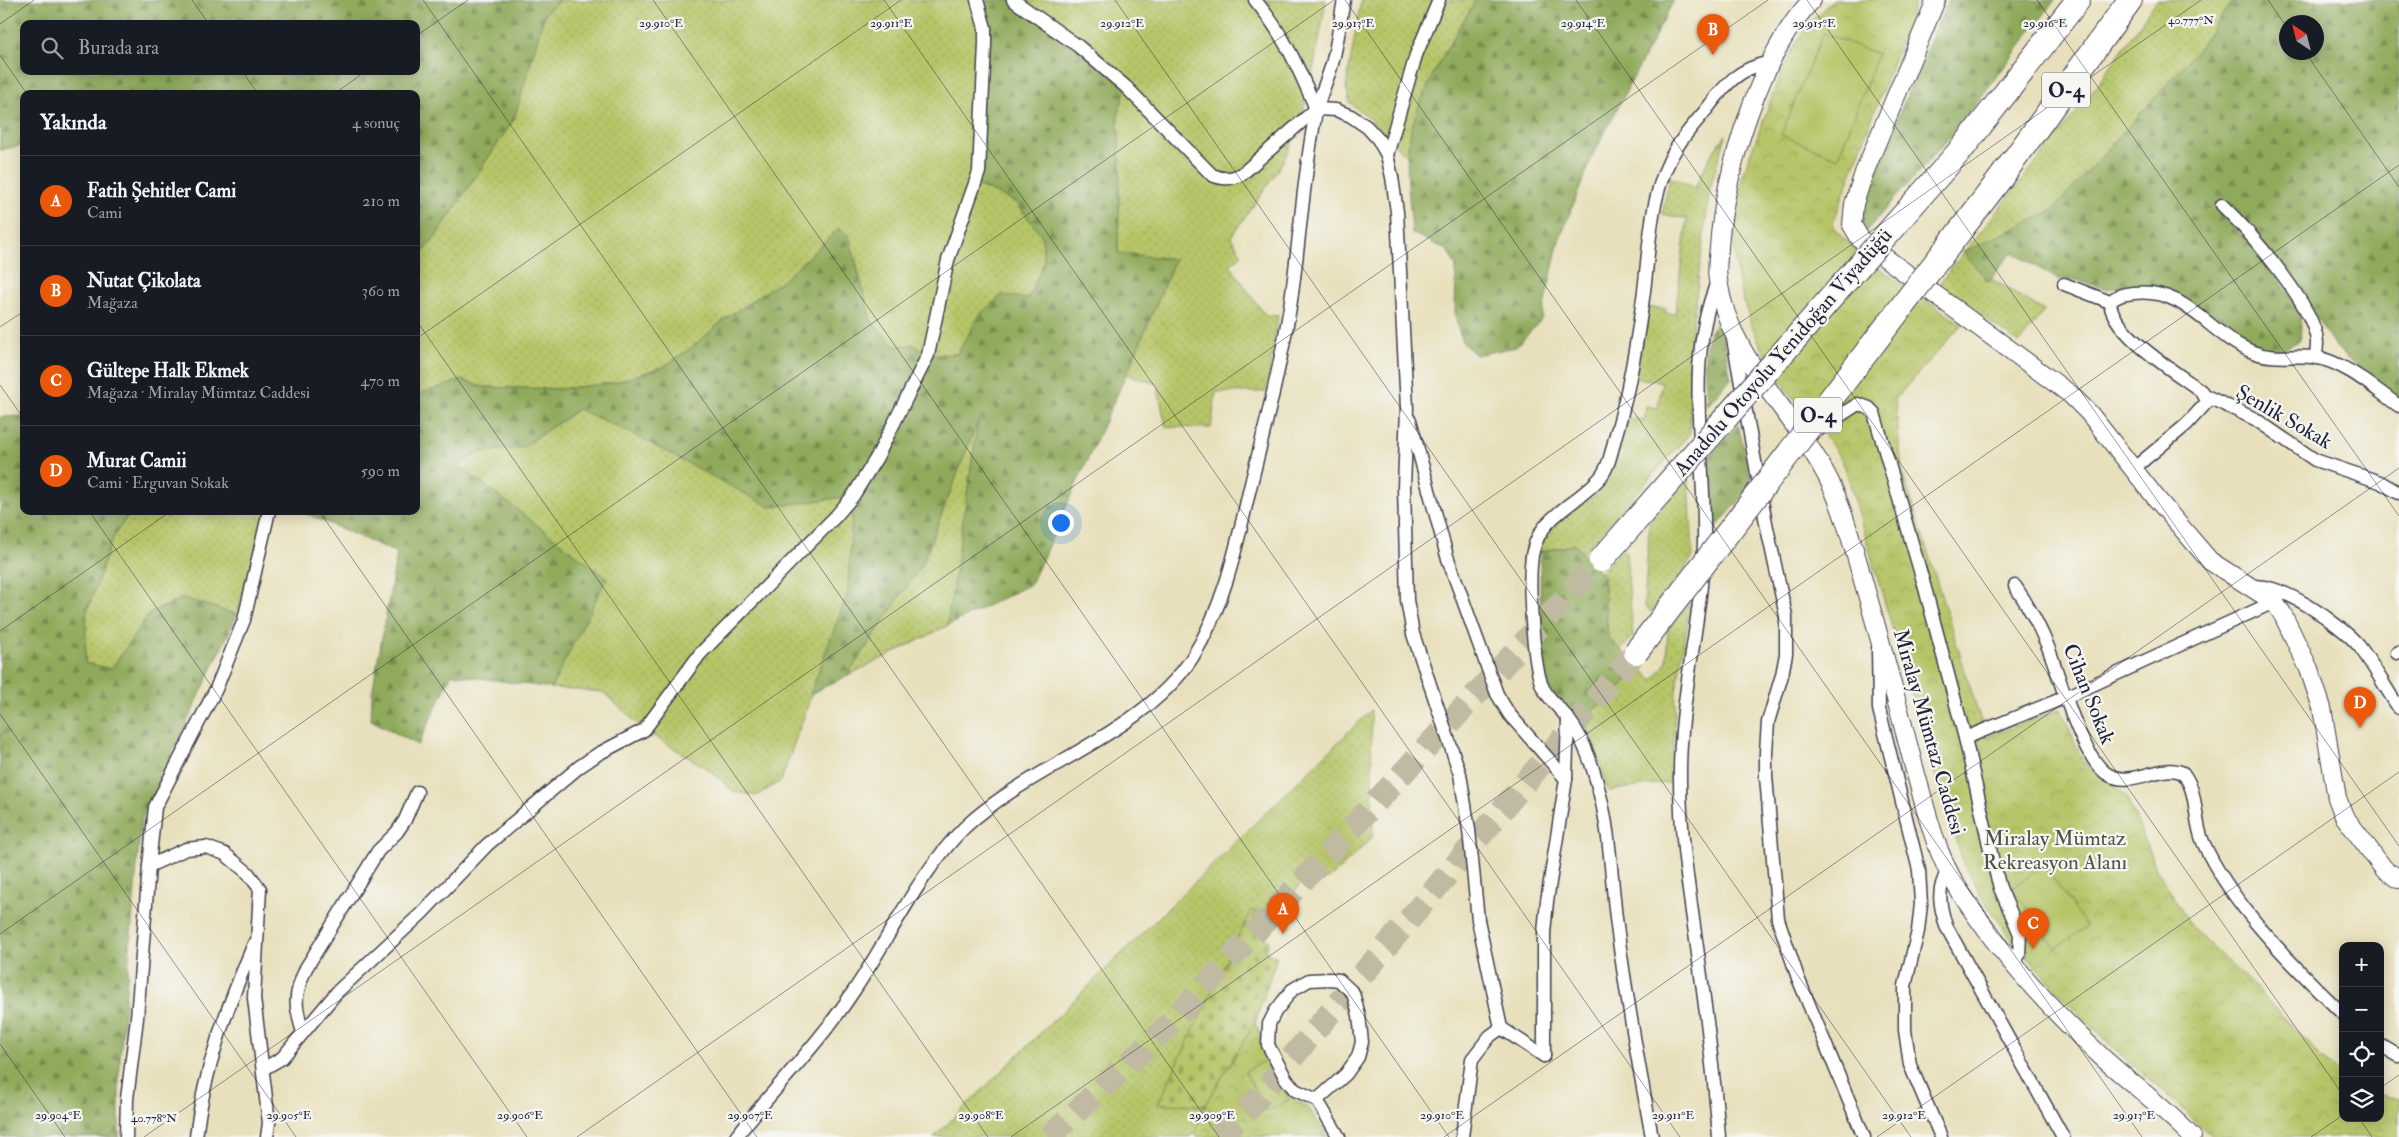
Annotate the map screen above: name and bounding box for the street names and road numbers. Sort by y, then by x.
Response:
road number: O-4 [2042,72,2090,108]
street label: Anadolu Otoyolu Yenidoğan Viyadüğü [1667,222,1898,482]
street label: Şenlik Sokak [2231,379,2337,455]
road number: O-4 [1794,398,1842,432]
street label: Miralay Mümtaz Caddesi [1887,626,1971,838]
street label: Cihan Sokak [2057,640,2121,748]

